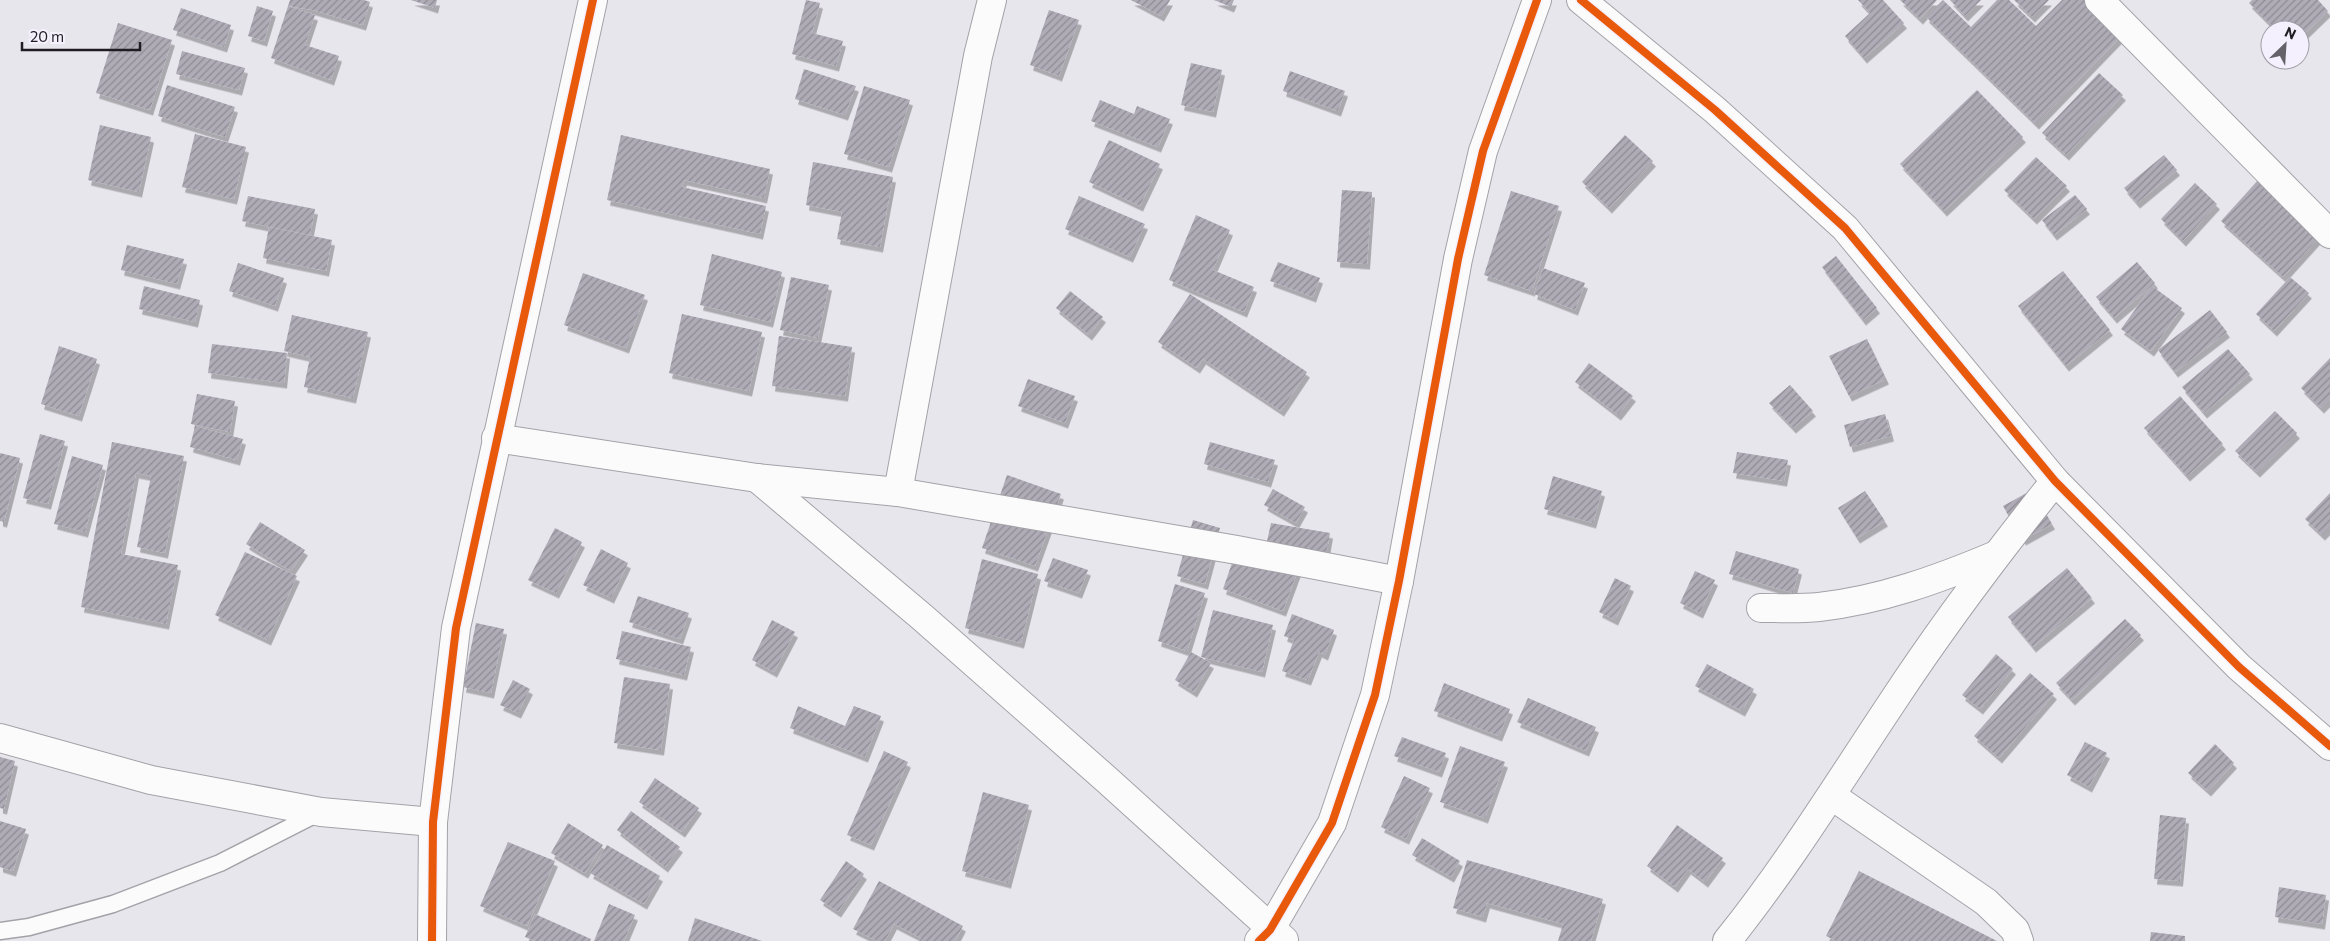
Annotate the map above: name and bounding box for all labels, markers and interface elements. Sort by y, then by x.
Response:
scale bar [22,20,140,52]
north arrow [2260,20,2310,70]
text: N [2282,23,2299,43]
text: 20 m [30,27,64,45]

